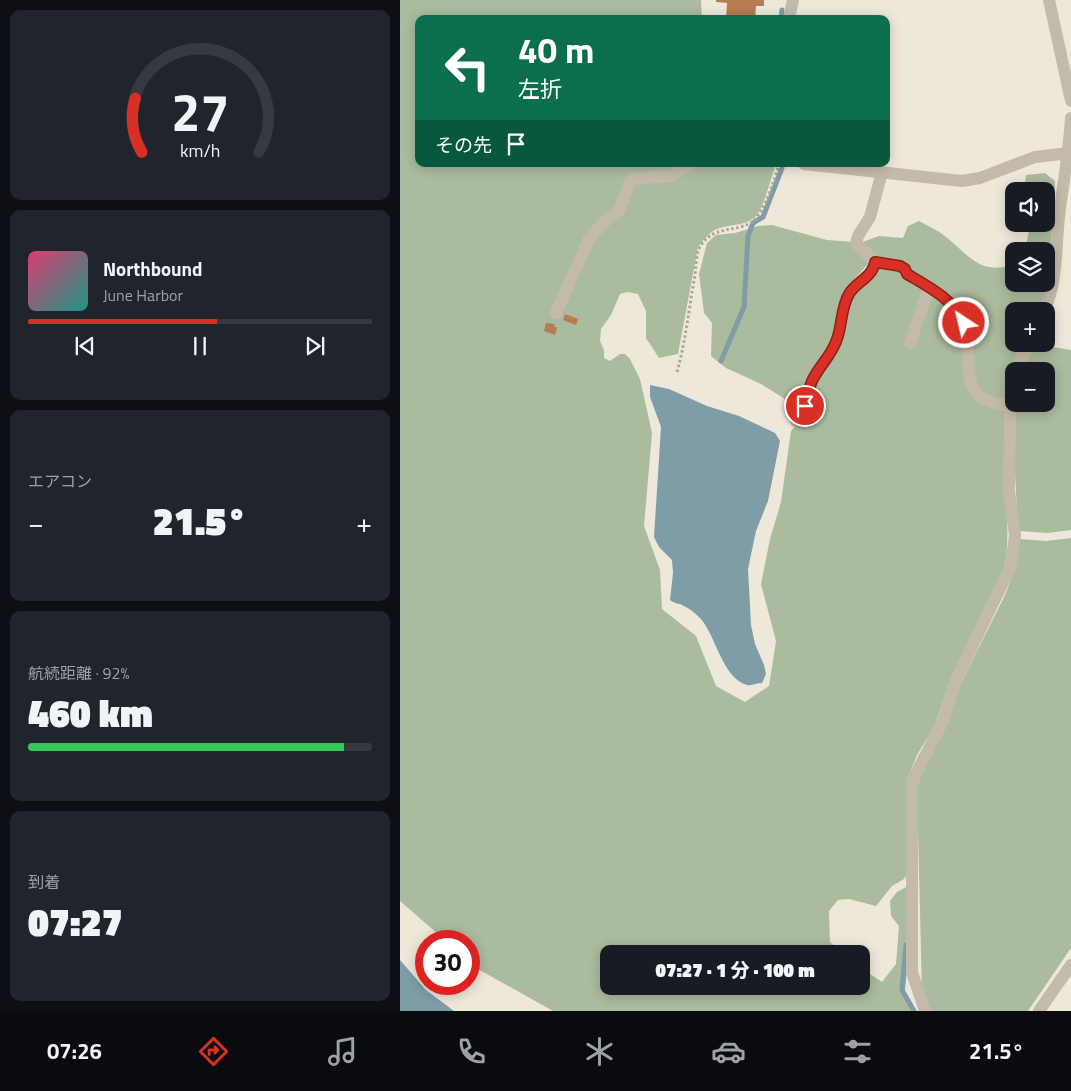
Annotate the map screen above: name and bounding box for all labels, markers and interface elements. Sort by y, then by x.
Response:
text: 40 m [518,23,594,77]
icon: left [435,35,500,100]
text: 27 [171,72,229,151]
text: 左折 [518,72,562,106]
text: その先 [435,130,492,159]
icon: arrive [502,130,530,158]
text: km/h [180,137,220,164]
map controls [1005,182,1055,412]
button: sound [1005,182,1055,232]
button: layers [1005,242,1055,292]
text: Northbound [103,254,203,283]
text: June Harbor [103,283,183,307]
position arrow [937,296,989,348]
button: + [1005,302,1055,352]
icon: previous [71,332,99,360]
icon: pause [186,332,214,360]
icon: next [301,332,329,360]
button: − [1005,362,1055,412]
pin [784,385,826,427]
icon: arrive [791,392,819,420]
text: エアコン [28,469,92,493]
text: 21.5° [153,492,247,550]
text: − [28,501,44,544]
text: + [356,501,372,544]
text: 航続距離 · 92% [28,661,129,685]
text: 460 km [28,684,153,742]
text: 到着 [28,870,60,894]
text: 07:27 [28,893,123,951]
speed limit sign: 30 [415,930,480,995]
text: 07:27 · 1 分 · 100 m [655,955,815,984]
text: 07:26 [47,1034,102,1068]
icon: directions [196,1034,231,1069]
icon: music [325,1034,360,1069]
icon: phone [454,1034,489,1069]
icon: climate [582,1034,617,1069]
icon: car [711,1034,746,1069]
icon: filters [840,1034,875,1069]
text: 21.5° [969,1034,1024,1068]

